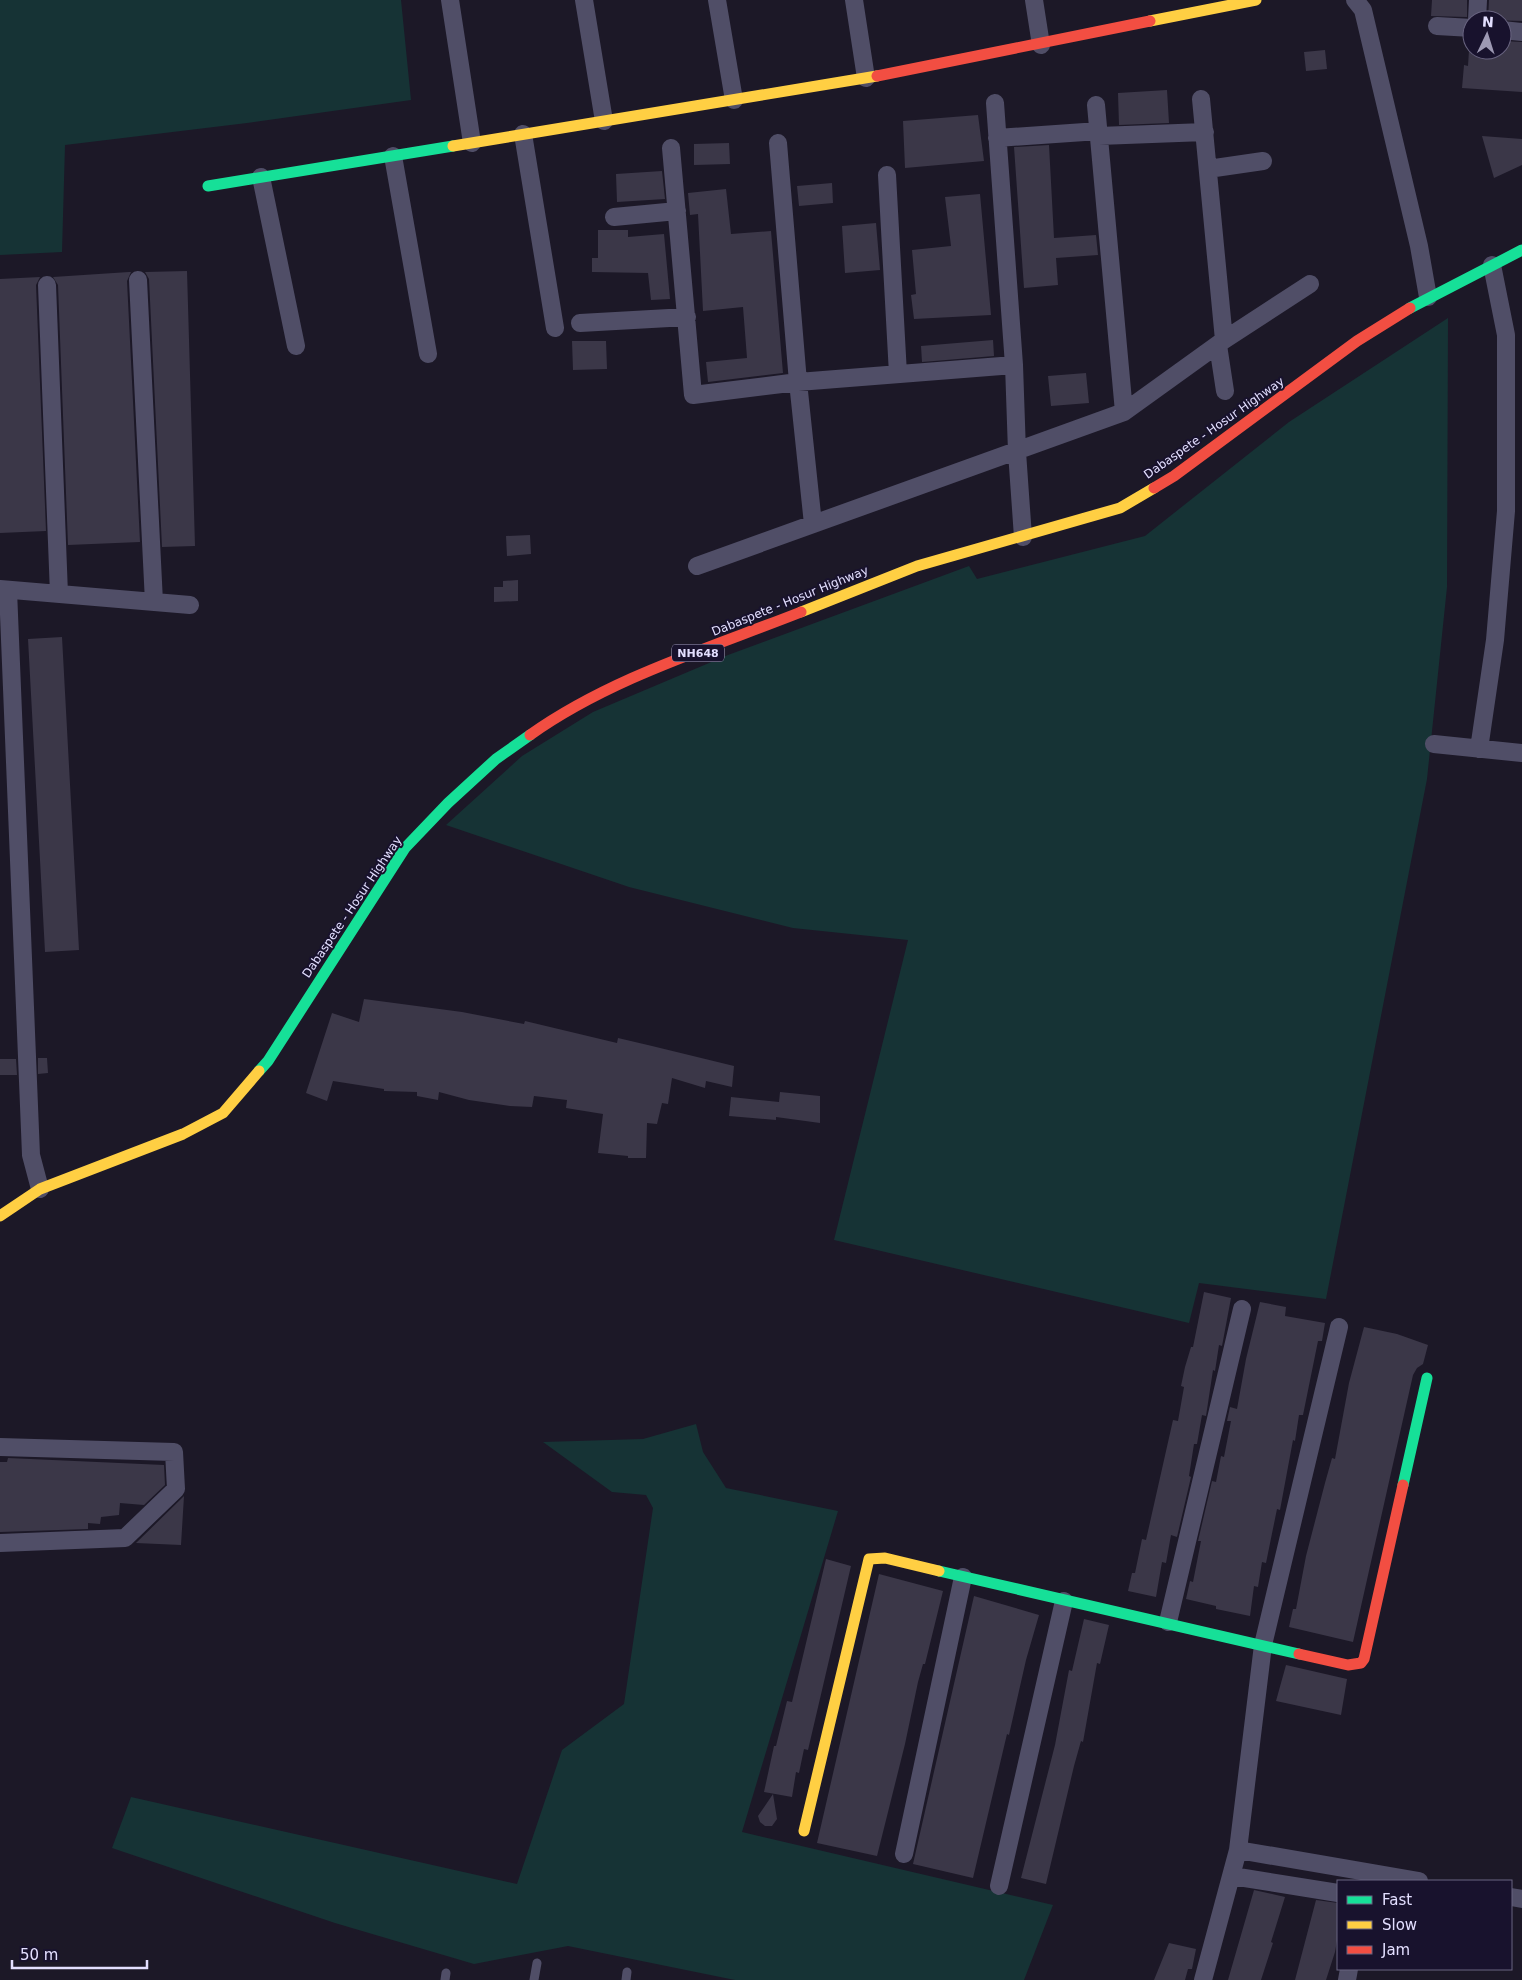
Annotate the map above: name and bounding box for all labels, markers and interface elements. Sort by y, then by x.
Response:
north arrow [1462,10,1512,60]
text: N [1482,14,1494,30]
street label: Dabaspete - Hosur Highway [1141,374,1287,482]
street label: Dabaspete - Hosur Highway [710,563,870,639]
road number: NH648 [672,644,724,661]
street label: Dabaspete - Hosur Highway [299,834,405,980]
legend [1337,1880,1512,1970]
text: Fast [1382,1891,1412,1909]
text: Slow [1382,1916,1417,1934]
scale bar [12,1938,148,1970]
text: Jam [1381,1941,1410,1959]
text: 50 m [20,1946,58,1964]

